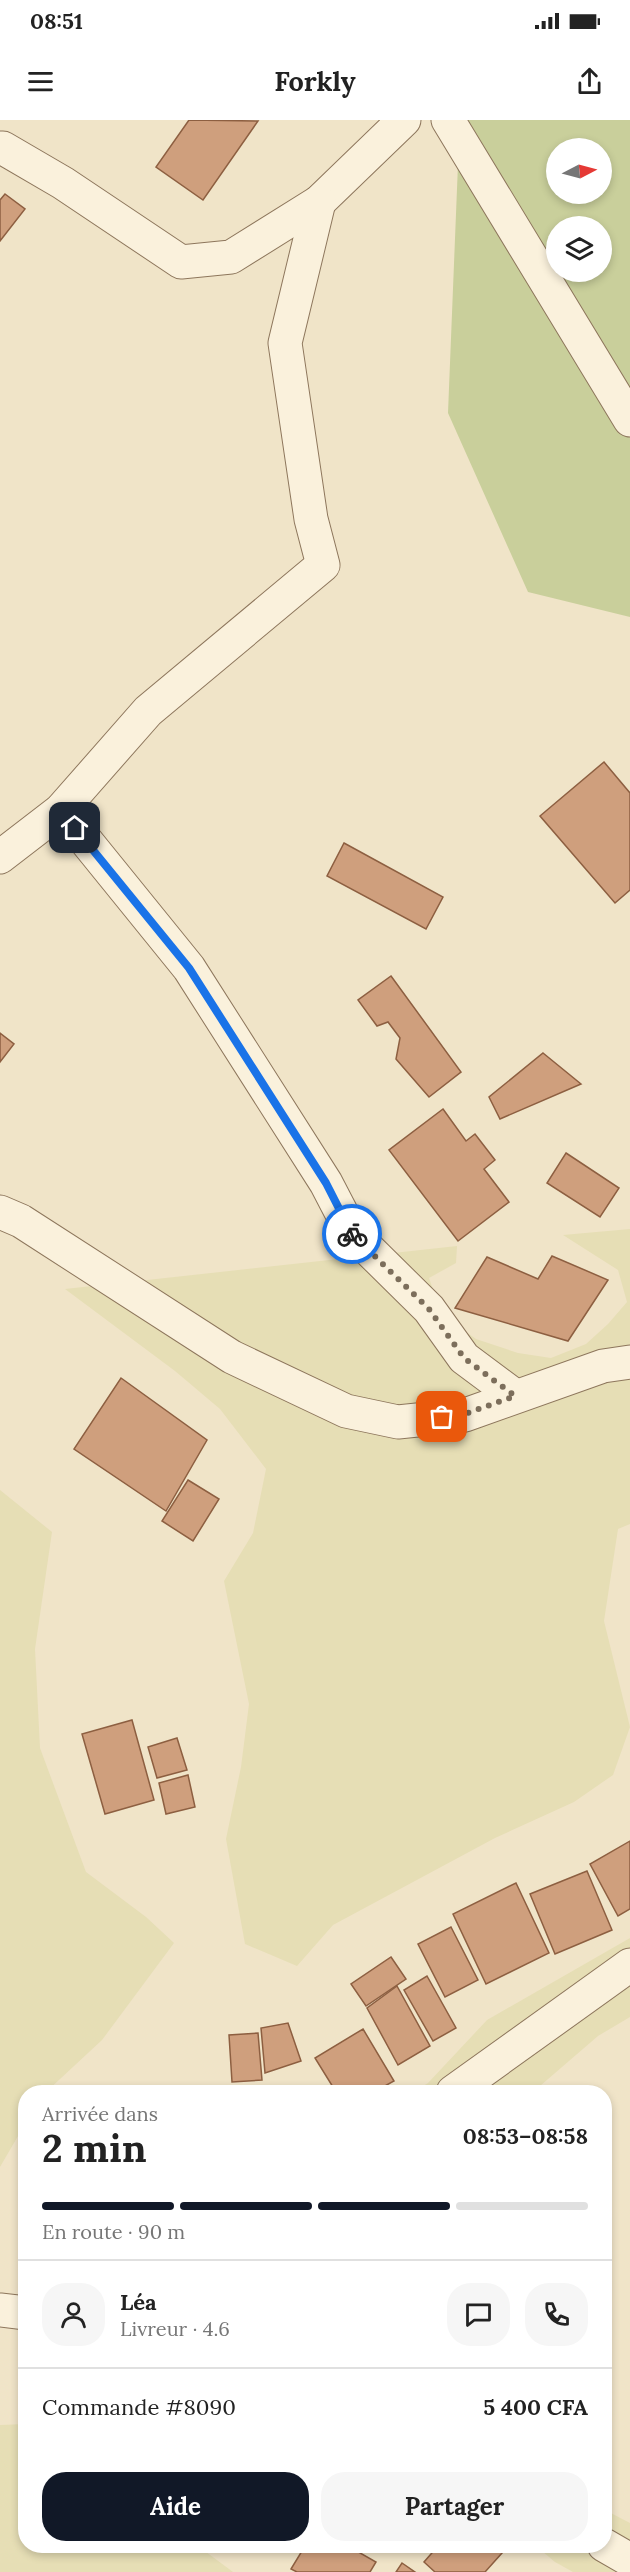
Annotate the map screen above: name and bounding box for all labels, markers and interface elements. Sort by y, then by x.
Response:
text: 08:51 [30,7,83,35]
text: Forkly [274,64,356,98]
icon: menu [24,65,57,98]
icon: share [573,65,606,98]
north arrow [546,138,612,204]
map controls [546,138,612,282]
button: layers [546,216,612,282]
pin [49,802,100,853]
icon: home [58,811,91,844]
courier [322,1204,382,1264]
icon: bike [336,1218,369,1251]
pin [416,1391,467,1442]
icon: bag [425,1400,458,1433]
text: Arrivée dans [42,2101,158,2126]
text: 08:53–08:58 [463,2122,588,2150]
text: 2 min [42,2123,147,2173]
text: En route · 90 m [42,2219,185,2244]
button: person [42,2283,105,2346]
button: chat [447,2283,510,2346]
button: phone [525,2283,588,2346]
text: Léa [120,2288,157,2316]
text: Livreur · 4.6 [120,2316,230,2341]
text: Commande #8090 [42,2393,236,2421]
text: 5 400 CFA [483,2393,588,2421]
button: Aide [42,2472,309,2541]
button: Partager [321,2472,588,2541]

